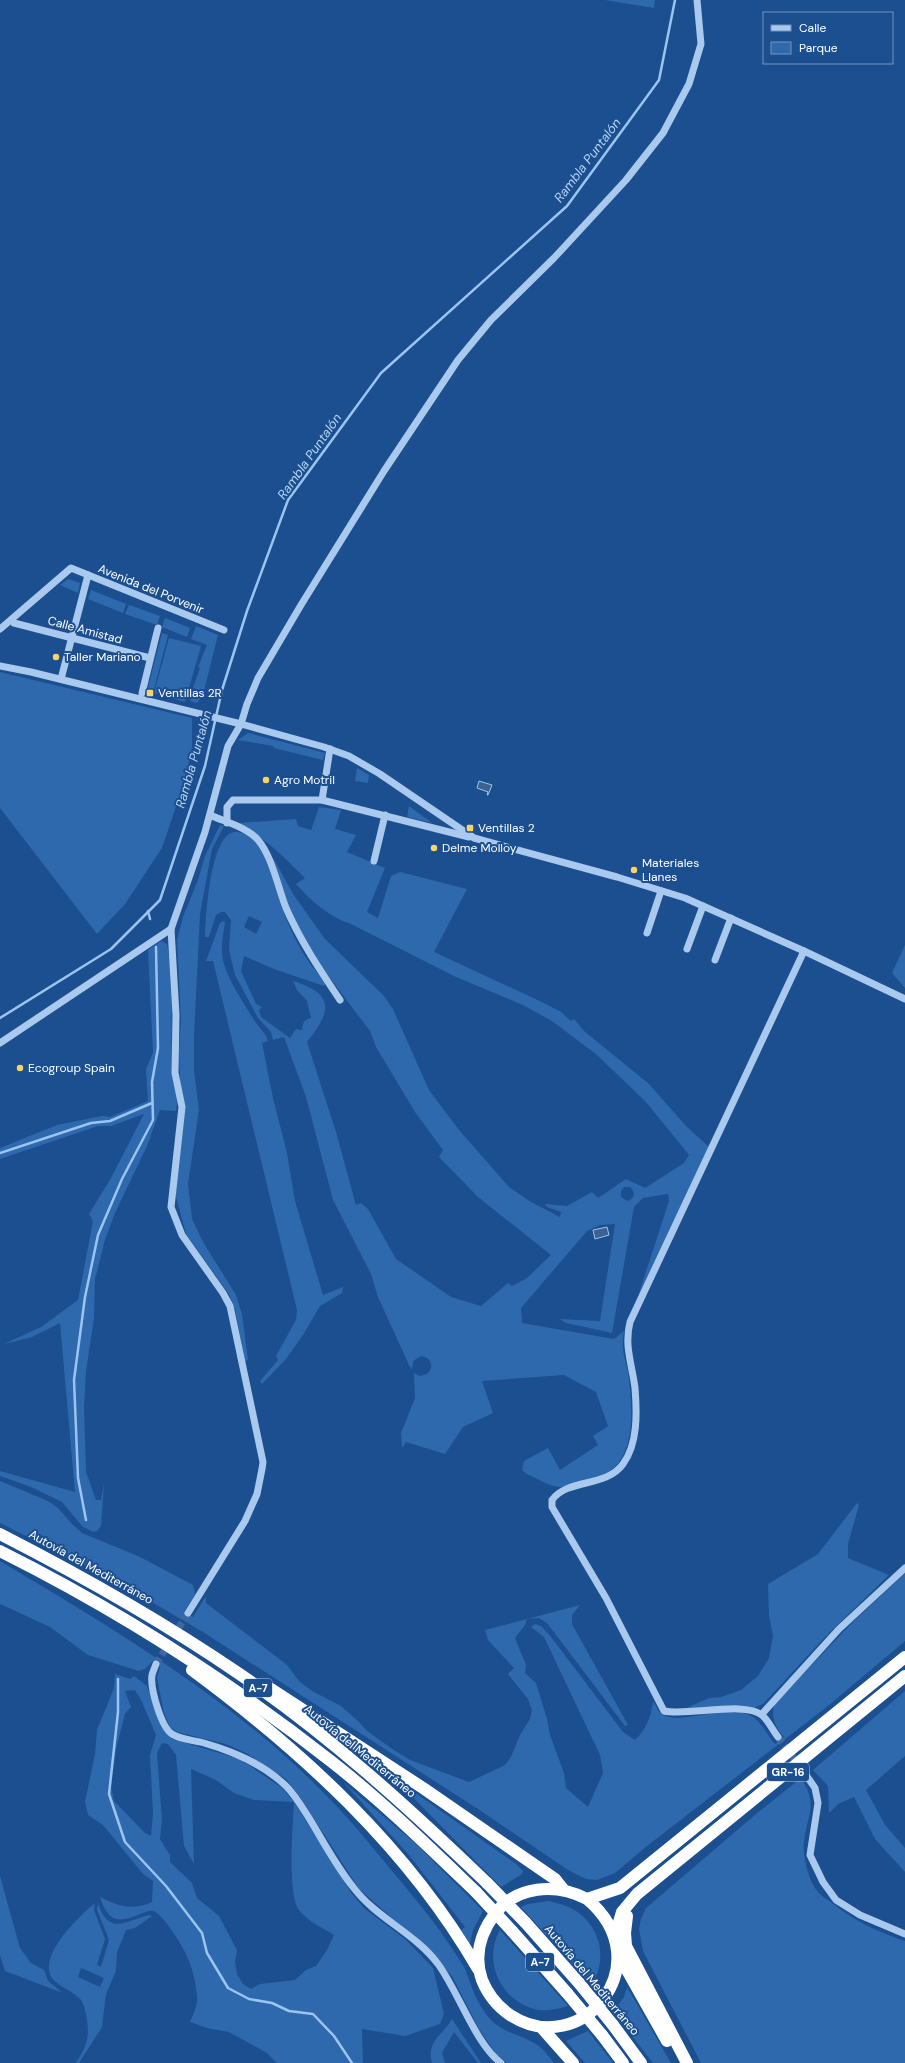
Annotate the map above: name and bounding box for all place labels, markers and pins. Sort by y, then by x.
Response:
place label: Taller Mariano [64,649,141,665]
marker: Taller Mariano [51,652,61,662]
place label: Ventillas 2R [158,685,222,701]
marker: Ventillas 2R [145,688,155,698]
place label: Agro Motril [274,772,335,788]
marker: Agro Motril [261,775,271,785]
place label: Ventillas 2 [478,820,535,836]
marker: Ventillas 2 [465,823,475,833]
place label: Delme Molloy [442,840,517,856]
marker: Delme Molloy [429,843,439,853]
place label: Materiales Llanes [642,855,699,885]
marker: Materiales Llanes [629,865,639,875]
place label: Ecogroup Spain [28,1060,115,1076]
marker: Ecogroup Spain [15,1063,25,1073]

